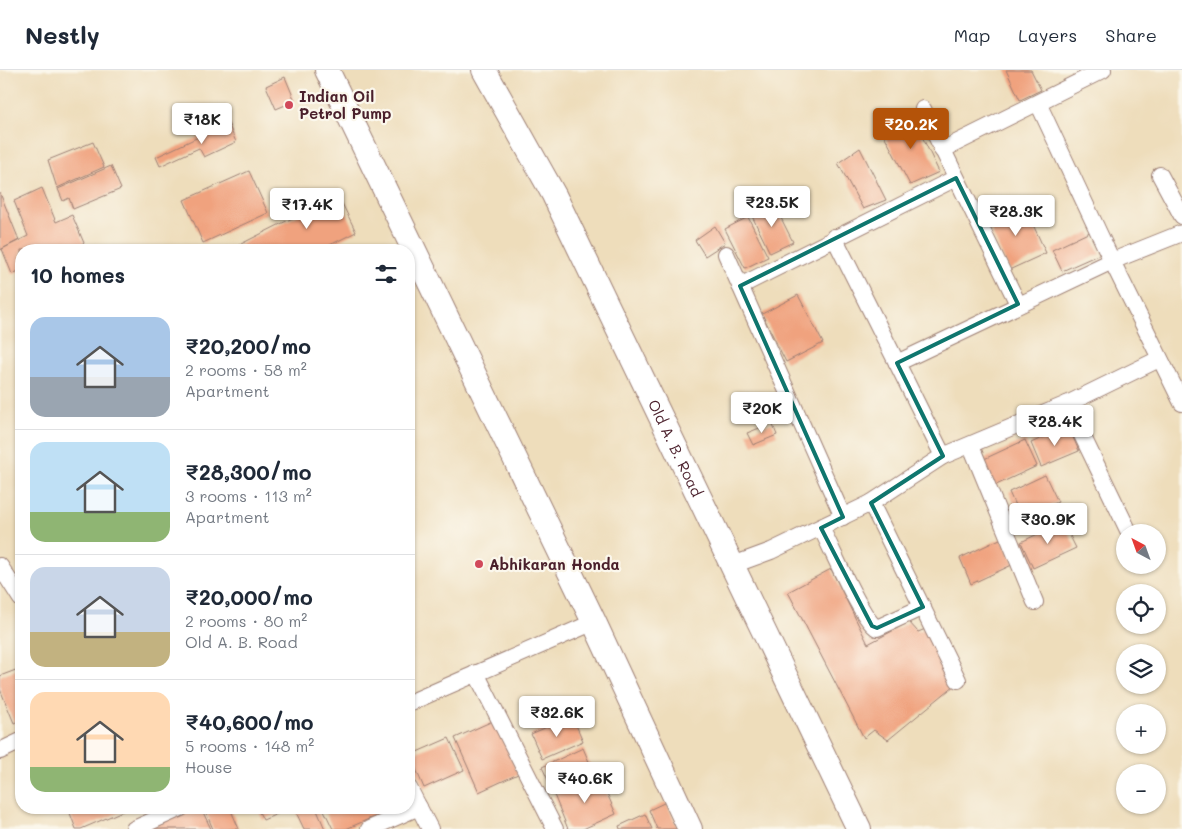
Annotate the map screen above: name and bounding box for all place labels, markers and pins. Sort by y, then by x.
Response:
place label: Indian Oil Petrol Pump [299,86,391,123]
marker: Indian Oil Petrol Pump [283,99,295,111]
pin: ₹18K [172,102,232,145]
pin: ₹20.2K [870,108,952,150]
pin: ₹23.5K [731,186,813,228]
pin: ₹17.4K [266,188,348,230]
pin: ₹28.3K [975,194,1057,237]
pin: ₹20K [732,392,792,434]
pin: ₹28.4K [1014,404,1096,447]
pin: ₹30.9K [1007,502,1089,545]
place label: Abhikaran Honda [489,554,620,574]
marker: Abhikaran Honda [473,558,485,570]
pin: ₹32.6K [516,696,598,738]
pin: ₹40.6K [544,762,626,804]

